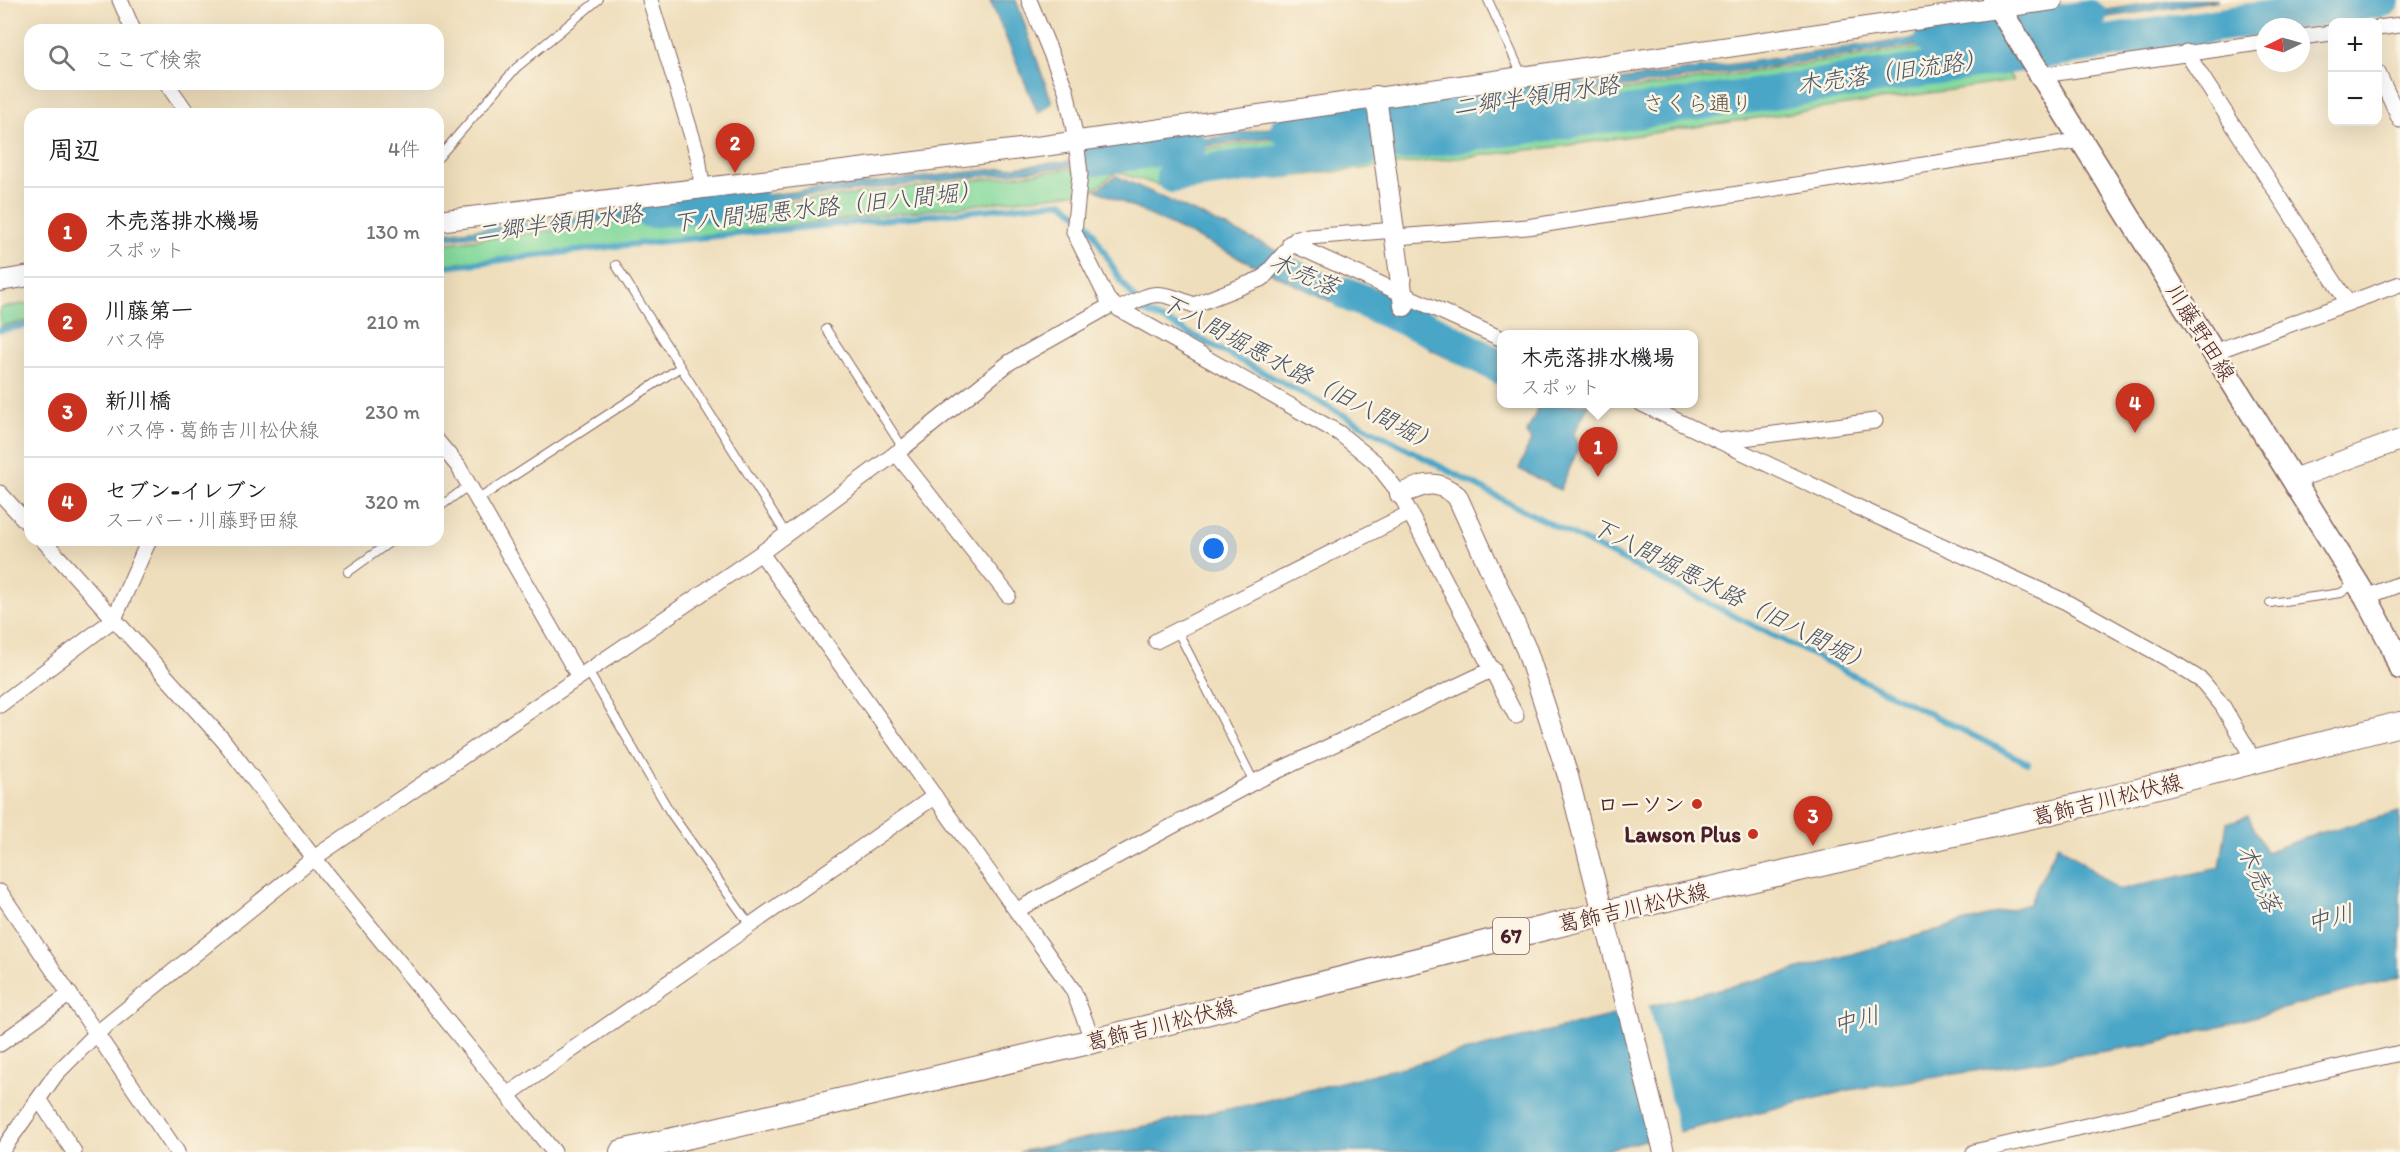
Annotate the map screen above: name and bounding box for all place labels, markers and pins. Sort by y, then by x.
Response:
pin: 2 [716,124,754,173]
pin: 4 [2116,384,2154,433]
pin: 1 [1578,428,1618,477]
place label: ローソン [1597,791,1685,818]
pin: 3 [1794,796,1832,846]
marker: ローソン [1690,797,1704,811]
place label: Lawson Plus [1624,821,1741,848]
marker: Lawson Plus [1746,827,1760,841]

